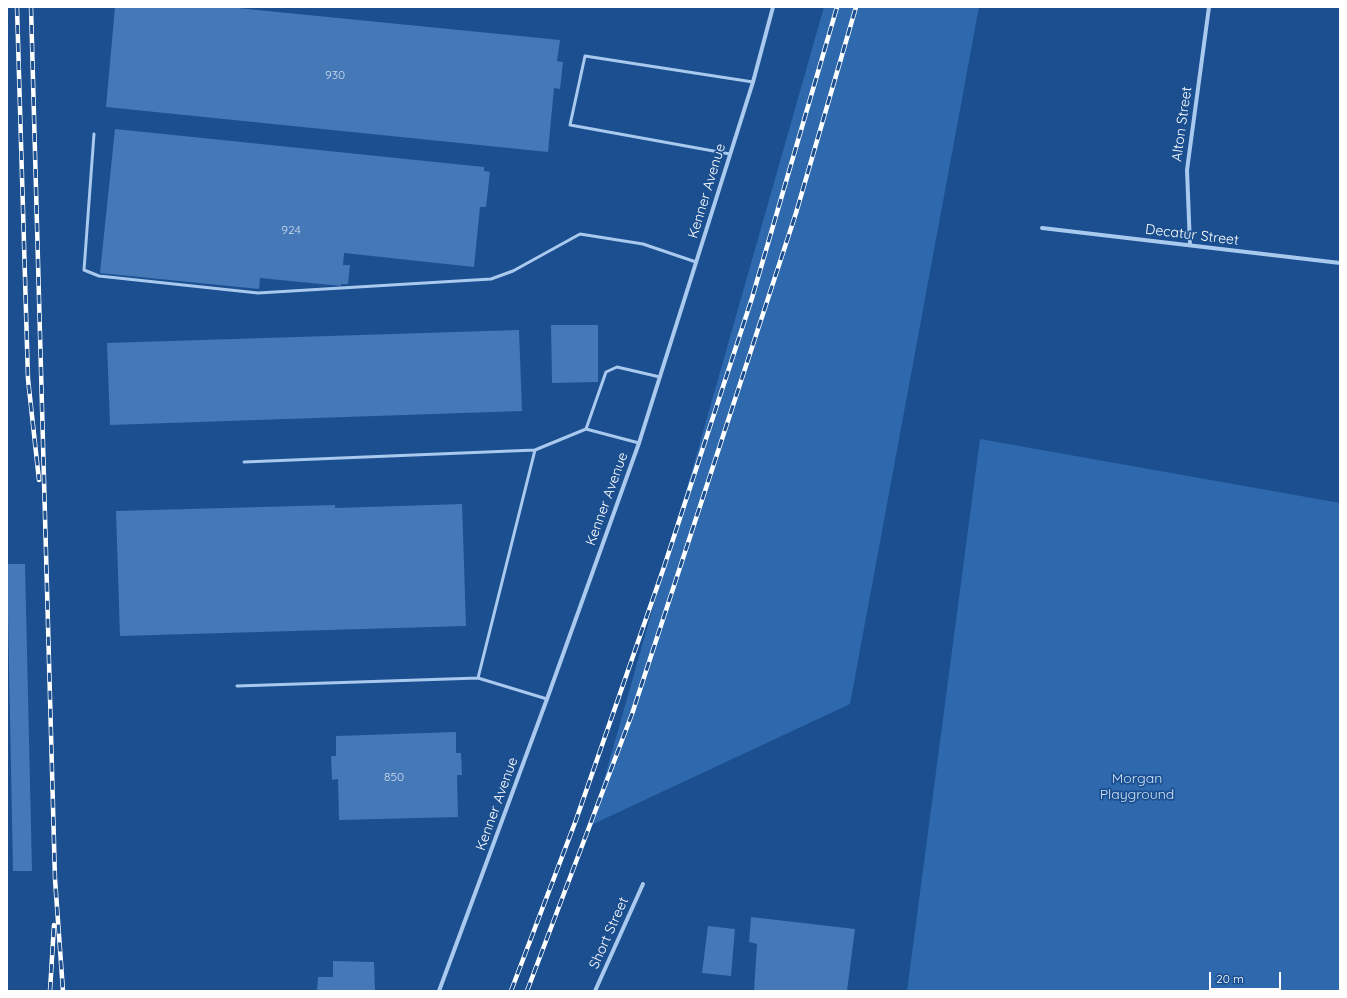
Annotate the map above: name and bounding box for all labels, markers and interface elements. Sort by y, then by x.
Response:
house number: 930 [325,68,345,82]
street label: Alton Street [1168,85,1196,163]
street label: Kenner Avenue [685,142,729,240]
street label: Decatur Street [1144,221,1240,249]
house number: 924 [281,223,301,237]
street label: Kenner Avenue [582,450,632,548]
street label: Kenner Avenue [472,755,522,853]
house number: 850 [384,770,404,784]
park label: Morgan Playground [1100,771,1174,804]
street label: Short Street [586,895,632,971]
scale bar [1211,964,1283,990]
text: 20 m [1216,971,1244,986]

